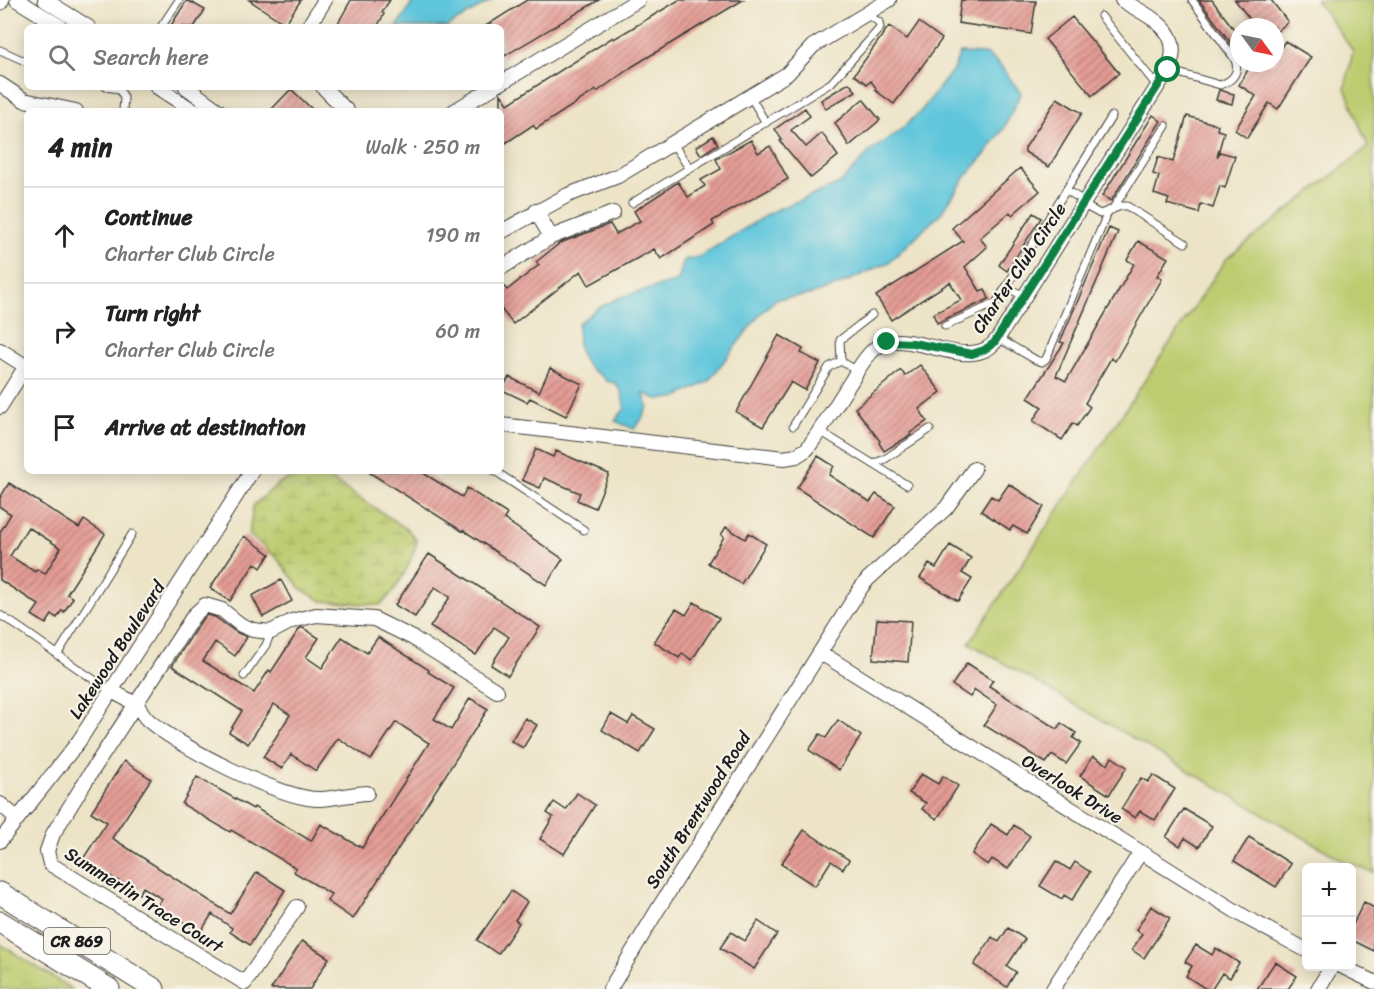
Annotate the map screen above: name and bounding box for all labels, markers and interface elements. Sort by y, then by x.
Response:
north arrow [1230,18,1284,72]
search box [24,24,504,90]
text: Search here [93,38,209,77]
icon: search [45,41,78,74]
route start [1154,56,1180,82]
text: 4 min [48,124,112,170]
text: Walk · 250 m [366,130,480,165]
street label: Charter Club Circle [963,196,1075,340]
text: Continue [105,198,193,237]
text: 190 m [426,218,480,253]
icon: ahead [48,219,81,252]
text: Charter Club Circle [105,237,275,272]
text: Turn right [105,294,200,333]
text: 60 m [435,314,480,349]
icon: right [48,315,81,348]
route end [873,328,899,354]
text: Charter Club Circle [105,333,275,368]
text: Arrive at destination [105,408,306,447]
icon: arrive [48,411,81,444]
street label: Lakewood Boulevard [60,573,175,726]
street label: South Brentwood Road [637,724,760,895]
street label: Overlook Drive [1015,745,1129,833]
street label: Summerlin Trace Court [58,838,230,962]
map controls [1302,863,1356,971]
button: + [1302,863,1356,917]
button: − [1302,917,1356,971]
road number: CR 869 [44,928,110,954]

